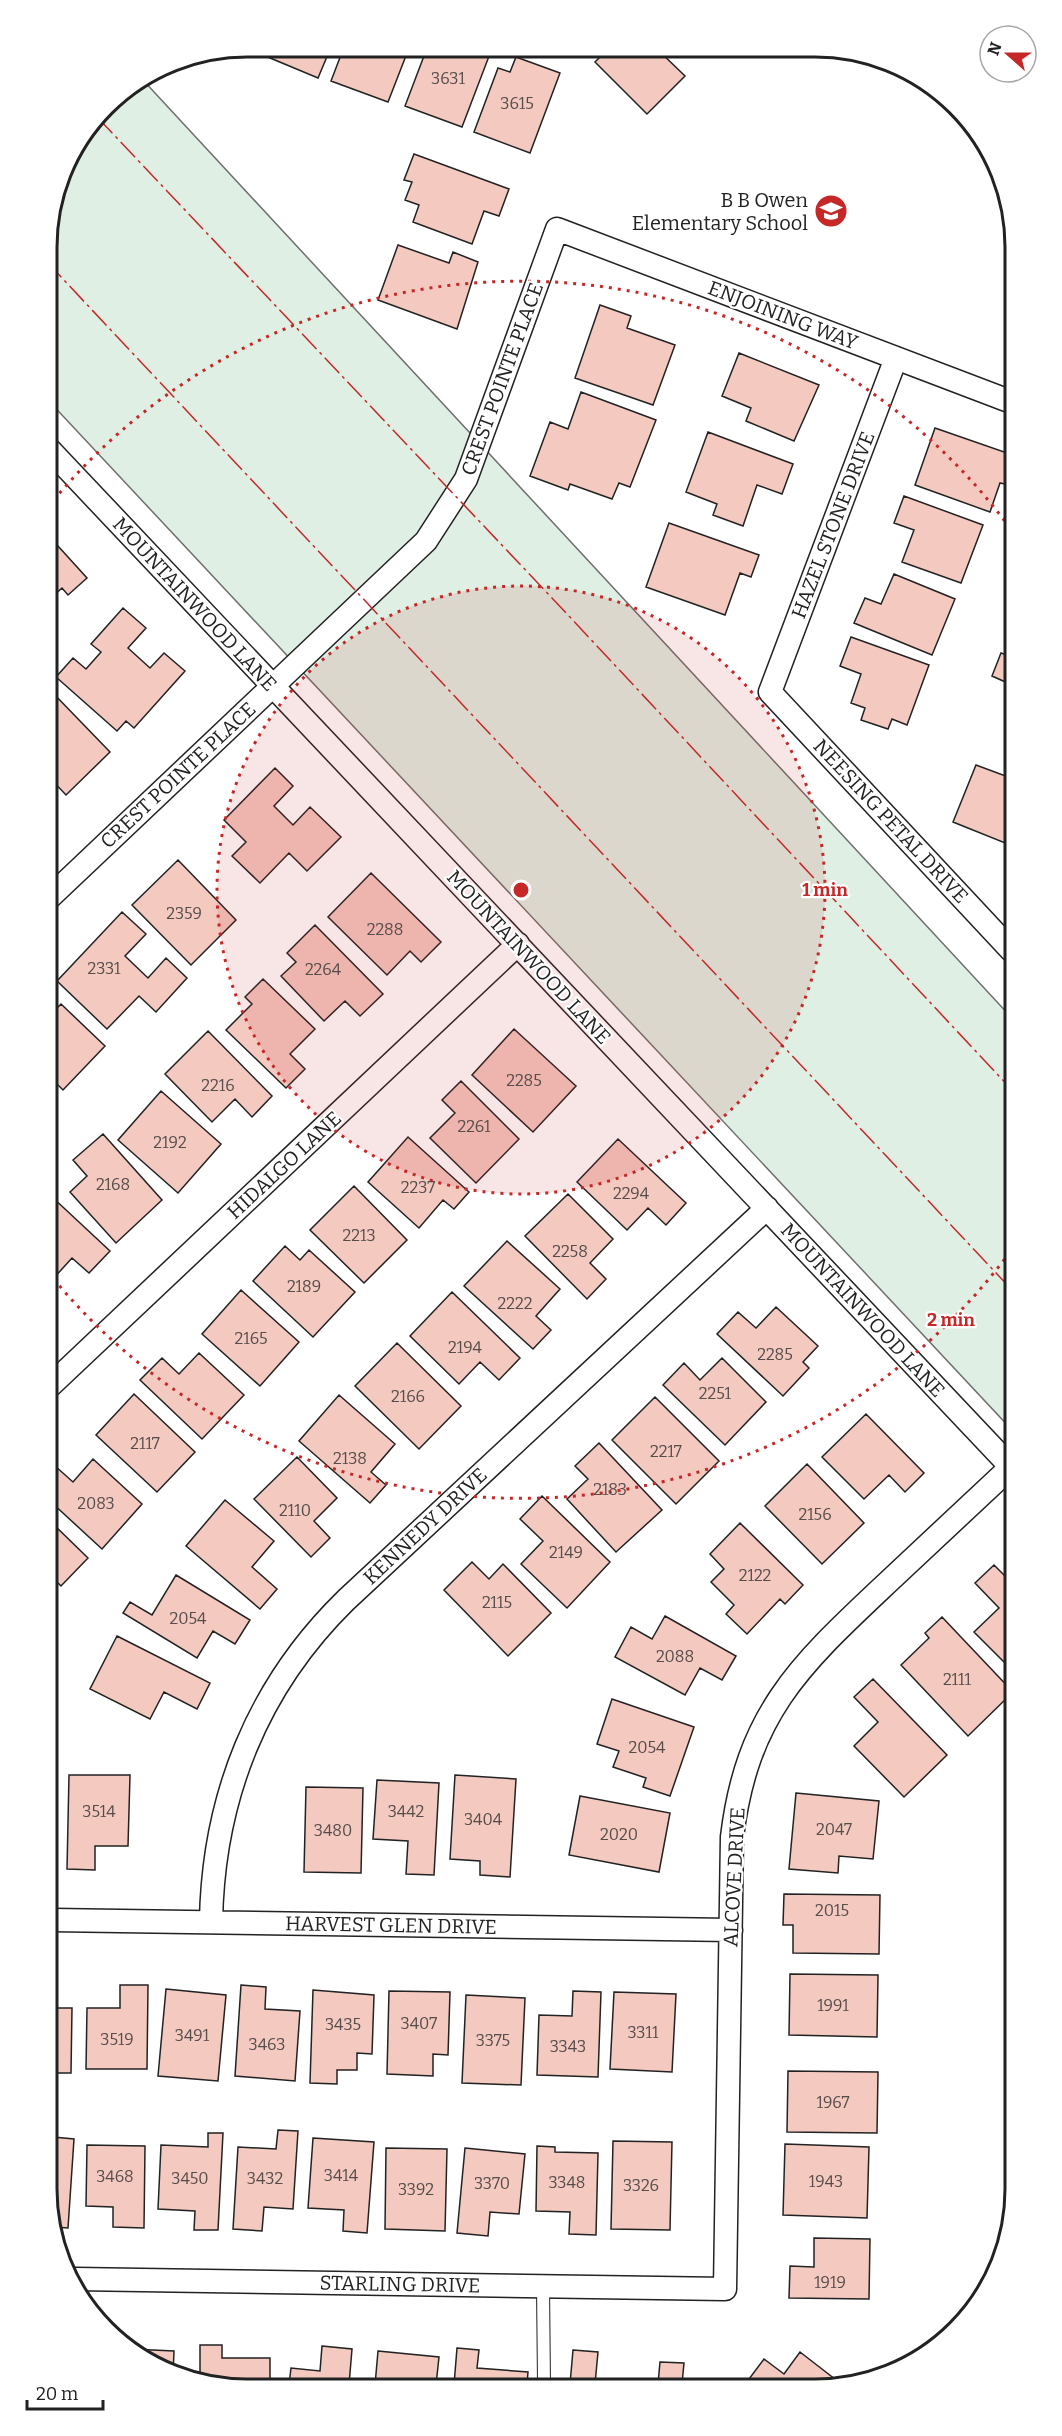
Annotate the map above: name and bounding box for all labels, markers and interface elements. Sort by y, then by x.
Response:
north arrow [978,24,1038,84]
text: N [983,40,1006,58]
house number: 3631 [431,69,465,88]
house number: 3615 [500,94,534,113]
place label: B B Owen Elementary School [632,188,808,235]
school or university icon: B B Owen Elementary School [813,193,849,229]
street label: ENJOINING WAY [705,275,861,355]
street label: CREST POINTE PLACE [456,279,548,479]
street label: HAZEL STONE DRIVE [786,428,880,622]
street label: MOUNTAINWOOD LANE [108,512,282,696]
street label: CREST POINTE PLACE [95,697,261,853]
street label: NEESING PETAL DRIVE [809,734,973,908]
street label: MOUNTAINWOOD LANE [442,865,616,1049]
text: 1 min [802,879,848,901]
centre of rings [511,880,531,900]
house number: 2359 [166,904,202,923]
house number: 2288 [367,920,403,939]
house number: 2331 [87,959,121,978]
house number: 2264 [305,960,342,979]
house number: 2285 [506,1071,542,1090]
house number: 2216 [201,1076,235,1095]
street label: HIDALGO LANE [222,1106,346,1224]
house number: 2261 [457,1117,491,1136]
house number: 2192 [153,1133,187,1152]
house number: 2168 [96,1175,130,1194]
house number: 2237 [401,1178,435,1197]
house number: 2294 [613,1184,650,1203]
street label: MOUNTAINWOOD LANE [776,1218,950,1402]
house number: 2213 [342,1226,376,1245]
house number: 2258 [552,1242,588,1261]
house number: 2189 [287,1277,321,1296]
house number: 2222 [498,1294,532,1313]
text: 2 min [927,1309,975,1331]
house number: 2165 [235,1329,267,1348]
house number: 2194 [448,1338,483,1357]
house number: 2285 [757,1345,793,1364]
house number: 2251 [699,1384,732,1403]
house number: 2166 [391,1387,425,1406]
house number: 2117 [130,1434,160,1453]
house number: 2217 [650,1442,682,1461]
house number: 2138 [333,1449,367,1468]
street label: KENNEDY DRIVE [358,1463,492,1589]
house number: 2183 [593,1480,627,1499]
house number: 2083 [77,1494,115,1513]
house number: 2110 [279,1501,311,1520]
house number: 2156 [798,1505,832,1524]
house number: 2149 [549,1543,583,1562]
house number: 2122 [739,1566,771,1585]
house number: 2115 [482,1593,512,1612]
house number: 2054 [170,1609,207,1628]
house number: 2088 [656,1647,694,1666]
house number: 2111 [943,1670,972,1689]
house number: 2054 [629,1738,666,1757]
house number: 3514 [82,1802,116,1821]
house number: 3442 [388,1802,424,1821]
street label: ALCOVE DRIVE [718,1807,750,1947]
house number: 3404 [464,1810,503,1829]
house number: 2047 [816,1820,852,1839]
house number: 3480 [314,1821,352,1840]
house number: 2020 [600,1825,638,1844]
house number: 2015 [815,1901,849,1920]
street label: HARVEST GLEN DRIVE [285,1911,497,1939]
house number: 1991 [817,1996,849,2015]
house number: 3407 [401,2014,437,2033]
house number: 3435 [325,2015,361,2034]
house number: 3311 [628,2023,659,2042]
house number: 3491 [175,2026,210,2045]
house number: 3519 [100,2030,134,2049]
house number: 3375 [476,2031,510,2050]
house number: 3463 [249,2035,285,2054]
house number: 3343 [550,2037,586,2056]
house number: 1967 [816,2093,850,2112]
house number: 3414 [324,2166,359,2185]
house number: 3468 [96,2167,134,2186]
house number: 3450 [171,2169,209,2188]
house number: 3432 [247,2169,283,2188]
house number: 1943 [809,2172,843,2191]
house number: 3348 [549,2173,585,2192]
house number: 3370 [474,2174,510,2193]
house number: 3326 [623,2176,659,2195]
house number: 3392 [398,2180,434,2199]
street label: STARLING DRIVE [319,2271,481,2297]
house number: 1919 [814,2273,846,2292]
scale bar [27,2373,104,2411]
text: 20 m [36,2383,78,2405]

